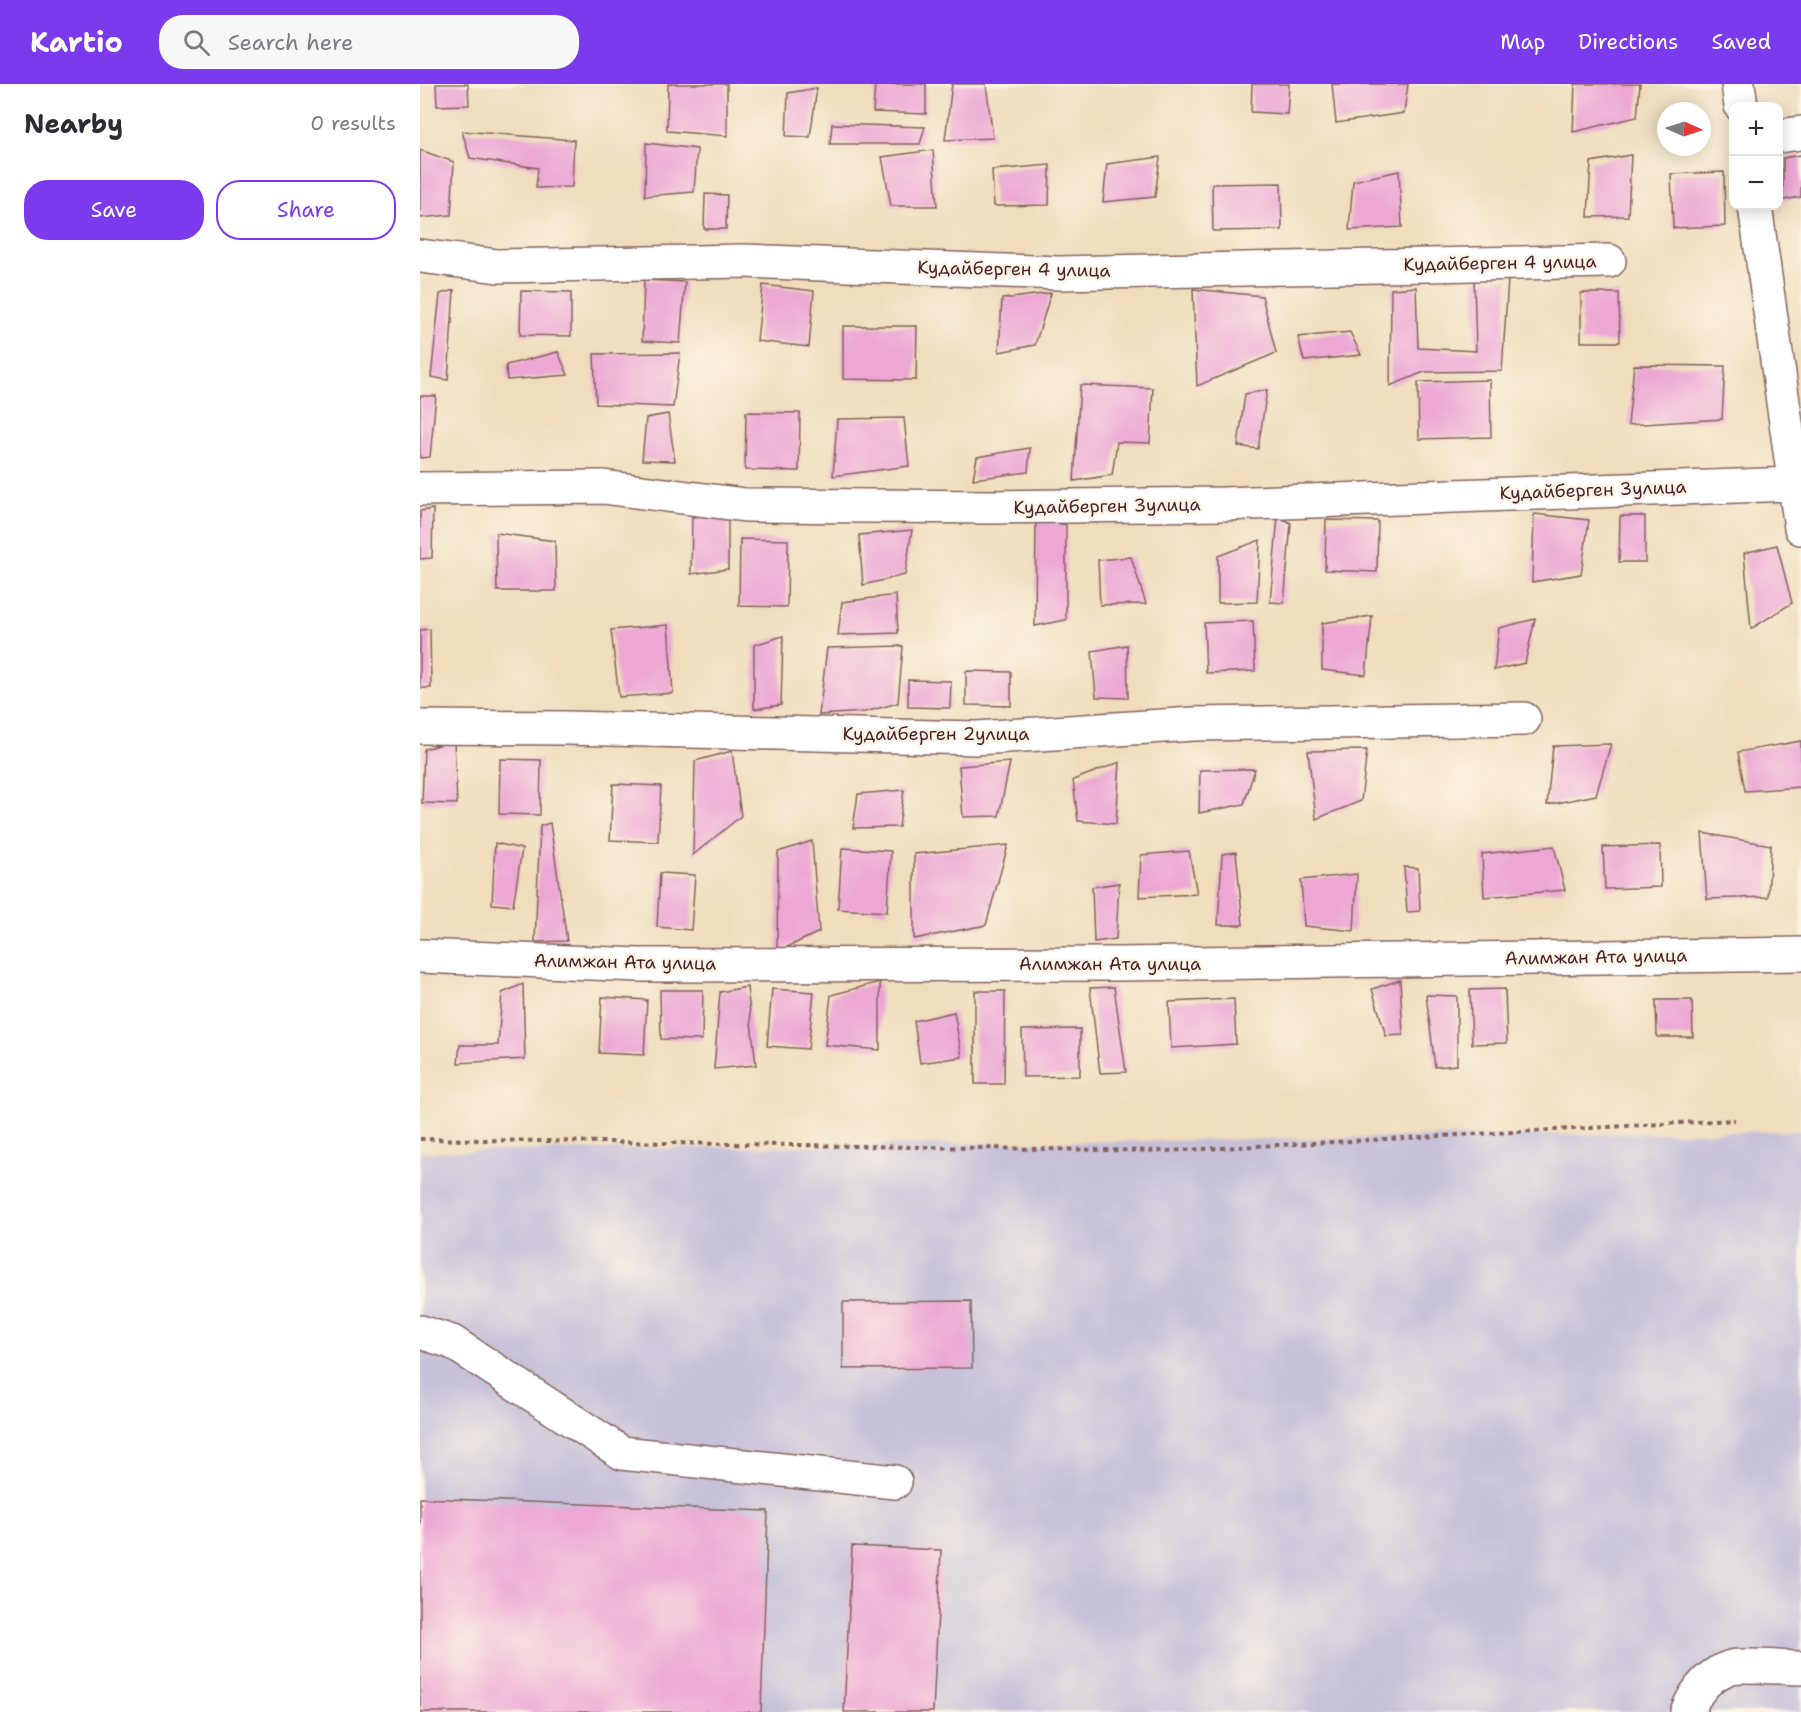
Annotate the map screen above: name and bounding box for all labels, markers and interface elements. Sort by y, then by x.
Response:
search box [159,15,579,69]
text: Kartio [30,23,123,61]
icon: search [180,26,213,59]
text: Search here [228,28,353,57]
text: Map [1500,28,1545,56]
text: Directions [1578,28,1678,56]
text: Saved [1711,28,1771,56]
north arrow [1657,102,1711,156]
map controls [1729,102,1783,210]
button: + [1729,102,1783,156]
text: Nearby [24,106,123,141]
text: 0 results [310,110,396,136]
button: − [1729,156,1783,210]
button: Save [24,180,204,240]
button: Share [216,180,396,240]
street label: Кудайберген 4 улица [1403,249,1597,277]
street label: Кудайберген 4 улица [917,255,1111,283]
street label: Кудайберген 3улица [1499,475,1687,505]
street label: Кудайберген 3улица [1013,492,1201,520]
street label: Кудайберген 2улица [842,722,1030,746]
street label: Алимжан Ата улица [1505,943,1687,971]
street label: Алимжан Ата улица [534,948,716,976]
street label: Алимжан Ата улица [1019,952,1201,976]

